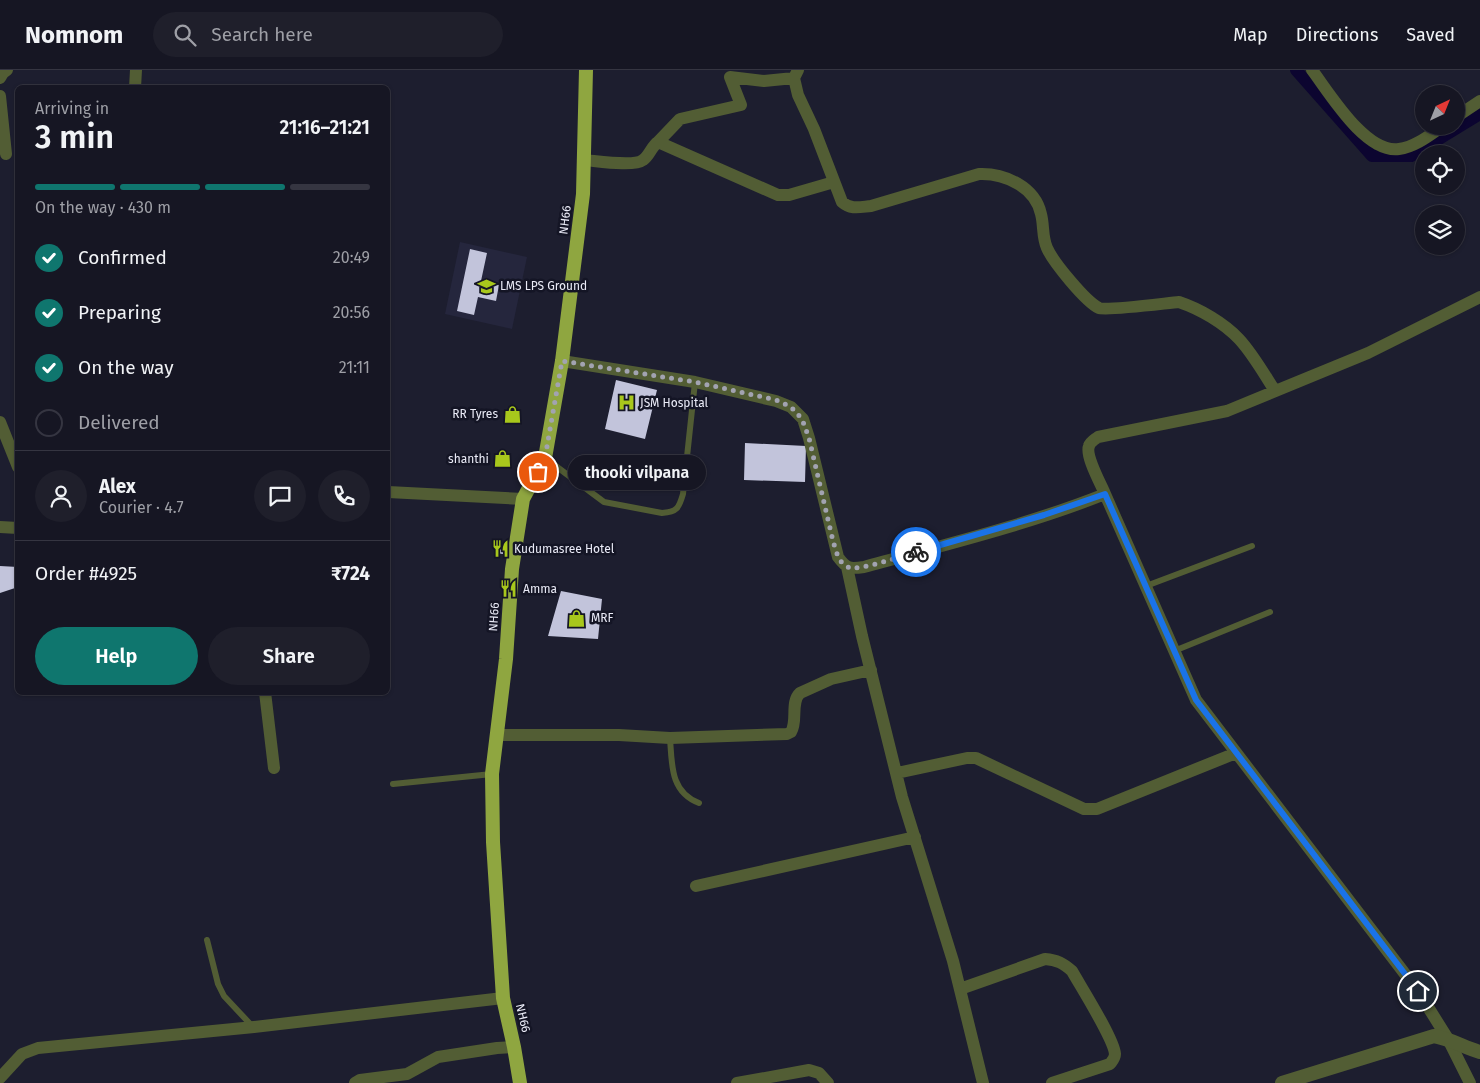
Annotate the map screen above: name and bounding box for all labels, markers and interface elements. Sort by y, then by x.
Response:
search box [153,12,503,57]
text: Nomnom [25,21,123,49]
icon: search [171,21,199,49]
text: Search here [211,23,313,46]
text: Map [1233,24,1268,46]
text: Directions [1296,24,1378,46]
text: Saved [1406,24,1455,46]
north arrow [1415,85,1465,135]
map controls [1415,85,1465,255]
text: Arriving in [35,99,109,118]
text: 21:16–21:21 [280,116,370,139]
text: 3 min [35,118,114,156]
button: locate [1415,145,1465,195]
text: On the way · 430 m [35,198,171,217]
street label: NH66 [556,205,574,235]
button: layers [1415,205,1465,255]
icon: check [35,244,63,272]
text: Confirmed [78,246,167,269]
text: 20:49 [333,248,370,267]
school or university icon: LMS LPS Ground [476,276,496,296]
place label: LMS LPS Ground [500,279,587,293]
icon: check [35,299,63,327]
text: Preparing [78,301,161,324]
text: 20:56 [333,303,370,322]
icon: check [35,354,63,382]
text: On the way [78,356,174,379]
text: 21:11 [339,358,370,377]
hospital icon: JSM Hospital [616,393,636,413]
place label: JSM Hospital [640,396,709,410]
shop icon: RR Tyres [502,404,522,424]
place label: RR Tyres [452,407,498,421]
text: Delivered [78,411,160,434]
shop icon: shanthi [493,449,513,469]
pin [517,451,559,493]
place label: shanthi [448,452,489,466]
callout: thooki vilpana [568,454,706,490]
icon: bag [524,458,552,486]
text: thooki vilpana [585,463,689,482]
button: person [35,470,87,522]
button: chat [254,470,306,522]
button: phone [318,470,370,522]
text: Alex [99,475,136,498]
text: Courier · 4.7 [99,498,184,517]
courier [891,527,941,577]
icon: bike [902,538,930,566]
restaurant icon: Kudumasree Hotel [490,539,510,559]
place label: Kudumasree Hotel [514,542,615,556]
text: Order #4925 [35,562,137,585]
text: ₹724 [331,562,370,585]
restaurant icon: Amma [499,579,519,599]
place label: Amma [523,582,557,596]
street label: NH66 [486,602,502,632]
shop icon: MRF [567,608,587,628]
place label: MRF [591,611,614,625]
button: Help [35,627,198,685]
button: Share [208,627,370,685]
pin [1397,970,1439,1012]
icon: home [1404,977,1432,1005]
street label: NH66 [513,1002,533,1034]

